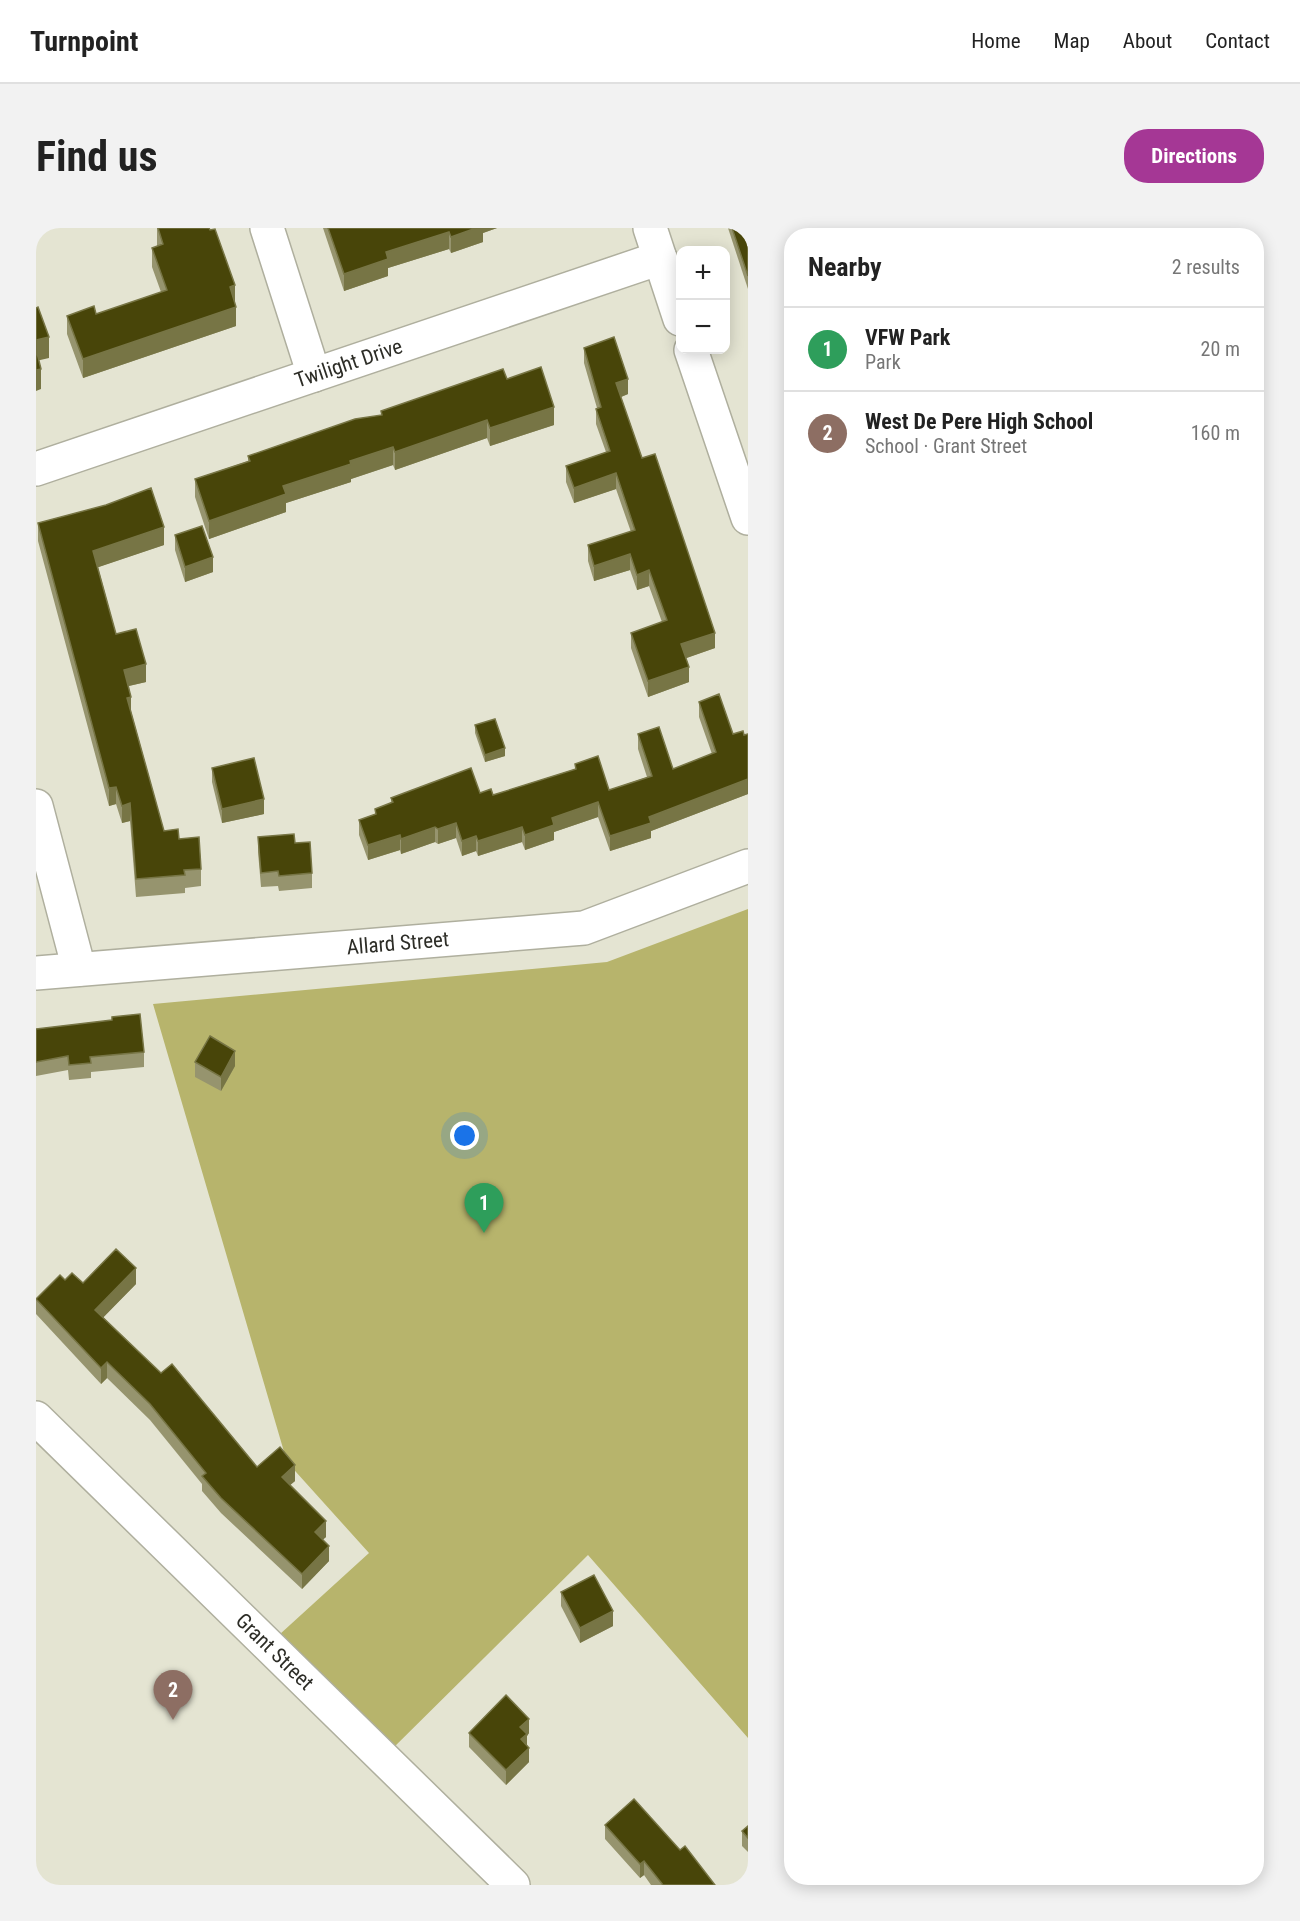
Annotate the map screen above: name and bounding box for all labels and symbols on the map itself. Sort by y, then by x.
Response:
street label: Twilight Drive [292,334,406,393]
street label: Allard Street [346,927,450,959]
your location [450,1121,479,1150]
pin: 1 [464,1184,504,1233]
street label: Grant Street [231,1608,318,1695]
pin: 2 [154,1670,192,1720]

